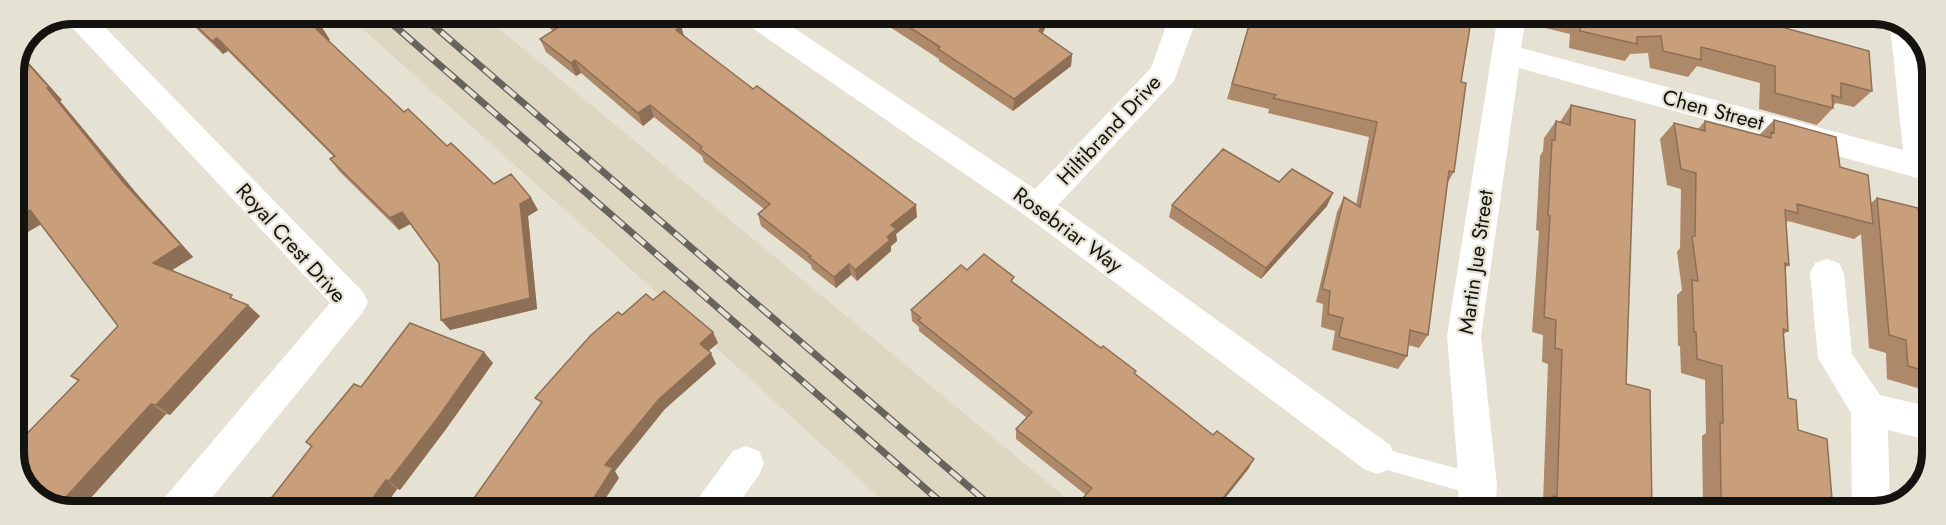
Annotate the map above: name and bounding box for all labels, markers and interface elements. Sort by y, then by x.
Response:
street label: Hiltibrand Drive [1050,68,1168,192]
street label: Chen Street [1659,82,1767,138]
street label: Royal Crest Drive [229,176,353,310]
street label: Rosebriar Way [1007,180,1129,280]
street label: Martin Jue Street [1451,188,1501,336]

